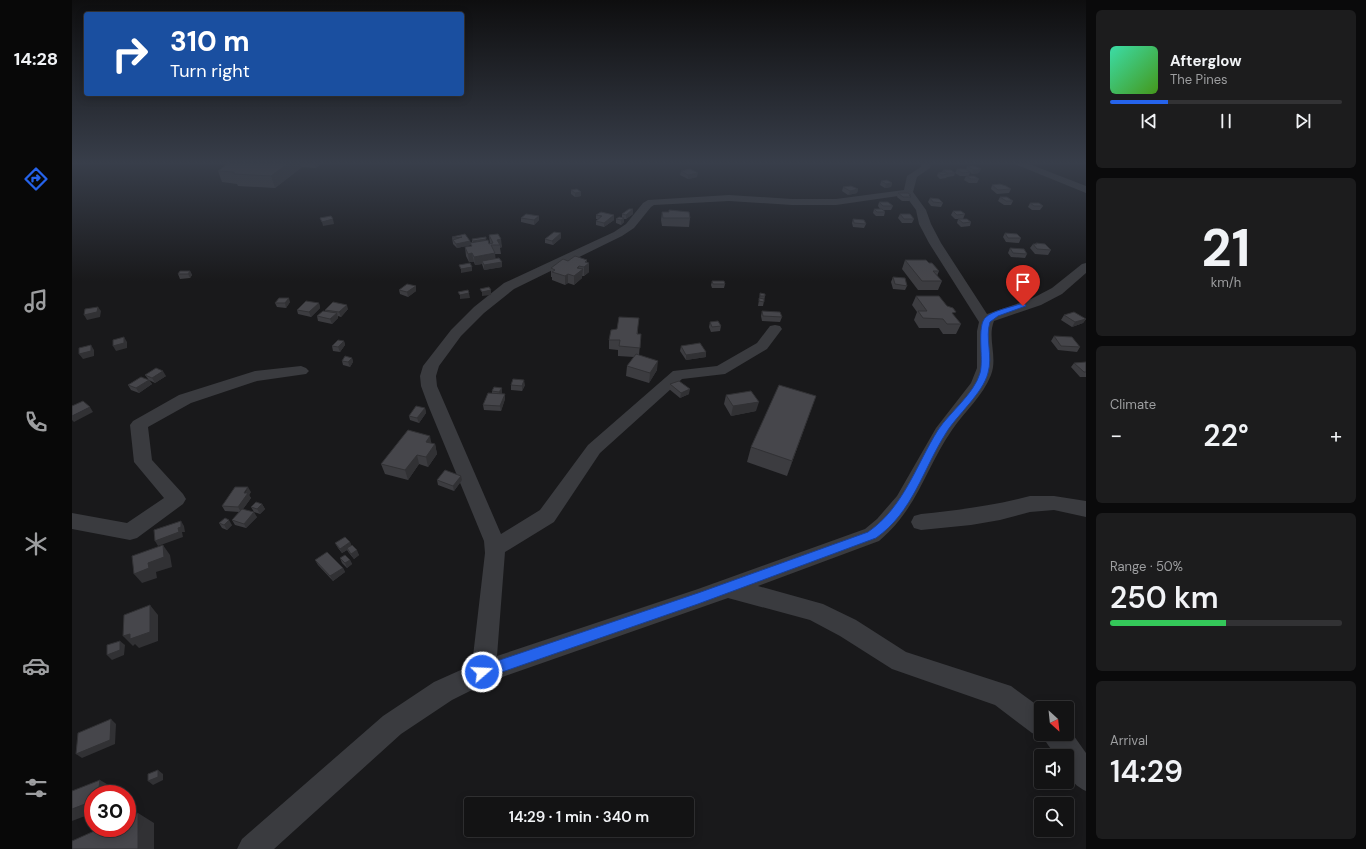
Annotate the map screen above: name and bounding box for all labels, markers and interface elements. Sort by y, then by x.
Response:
text: 310 m [170,23,250,60]
icon: right [104,28,156,80]
text: 14:28 [14,47,58,71]
text: Afterglow [1170,51,1242,71]
text: Turn right [170,59,250,83]
text: The Pines [1170,71,1228,88]
icon: previous [1138,110,1160,132]
icon: pause [1215,110,1237,132]
icon: next [1292,110,1314,132]
icon: directions [22,165,50,193]
text: 21 [1202,214,1250,282]
pin [1006,265,1040,306]
icon: arrive [1012,271,1034,293]
text: km/h [1211,274,1241,291]
icon: music [22,287,50,315]
text: Climate [1110,396,1156,413]
icon: phone [22,408,50,436]
text: 22° [1203,416,1249,455]
text: − [1110,421,1122,450]
text: + [1330,421,1342,450]
icon: climate [22,530,50,558]
text: Range · 50% [1110,558,1183,575]
text: 250 km [1110,578,1219,617]
position arrow [461,651,503,693]
icon: car [22,652,50,680]
north arrow [1034,701,1074,741]
map controls [1034,701,1074,837]
text: Arrival [1110,732,1148,749]
button: sound [1034,749,1074,789]
text: 14:29 [1110,752,1183,791]
icon: filters [22,774,50,802]
speed limit sign: 30 [84,785,136,837]
button: search [1034,797,1074,837]
text: 14:29 · 1 min · 340 m [509,807,649,827]

